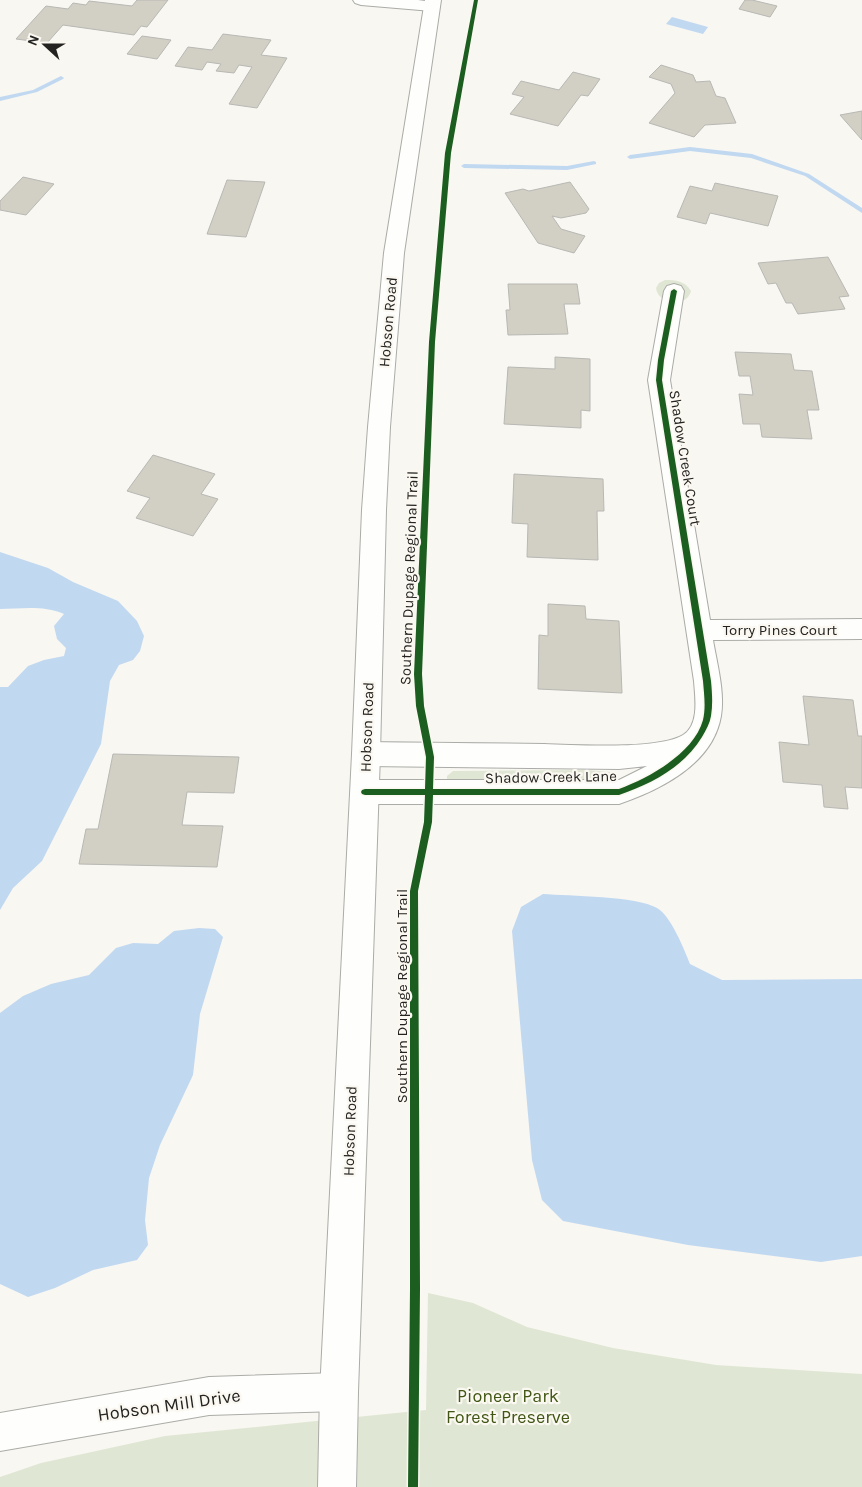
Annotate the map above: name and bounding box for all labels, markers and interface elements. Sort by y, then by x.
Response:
north arrow [20,20,70,70]
text: N [24,33,43,48]
street label: Hobson Road [375,276,401,368]
street label: Shadow Creek Court [665,389,705,528]
street label: Southern Dupage Regional Trail [396,471,422,685]
street label: Torry Pines Court [723,621,838,639]
street label: Hobson Road [356,682,378,772]
street label: Shadow Creek Lane [485,767,617,787]
street label: Southern Dupage Regional Trail [393,889,411,1103]
street label: Hobson Road [339,1086,361,1176]
street label: Hobson Mill Drive [96,1384,242,1426]
park label: Pioneer Park Forest Preserve [446,1385,570,1428]

